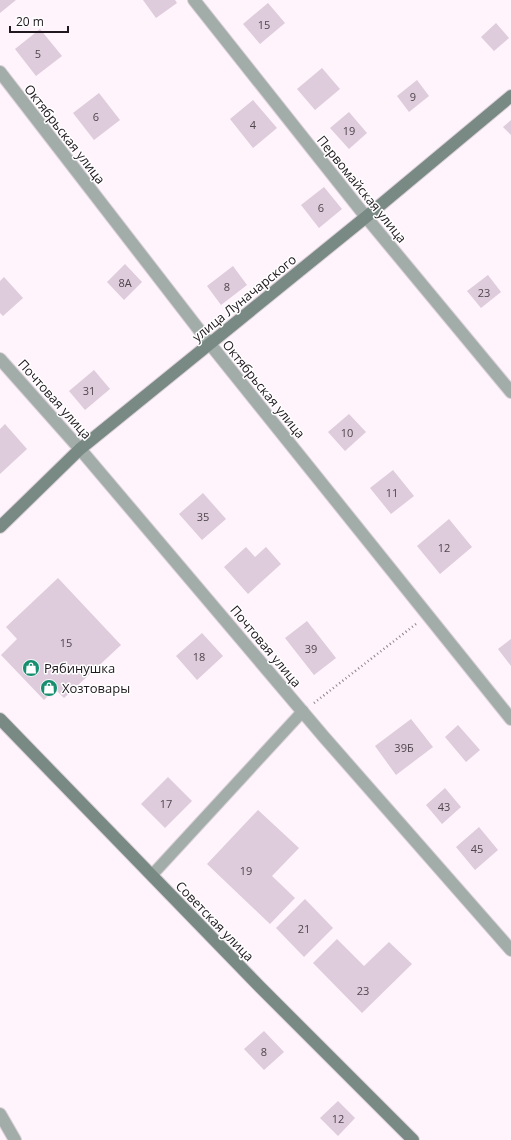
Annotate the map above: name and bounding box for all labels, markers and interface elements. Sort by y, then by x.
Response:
scale bar [10,8,68,34]
text: 20 m [16,13,44,30]
house number: 15 [258,17,270,32]
house number: 5 [35,46,41,61]
street label: Октябрьская улица [20,80,110,188]
house number: 9 [410,89,416,104]
house number: 6 [93,109,99,124]
house number: 4 [250,117,257,132]
house number: 19 [343,123,355,138]
street label: Первомайская улица [313,132,411,246]
house number: 6 [318,200,324,215]
street label: улица Луначарского [188,250,300,346]
house number: 8А [118,275,132,290]
house number: 8 [224,279,230,294]
house number: 23 [478,285,490,300]
street label: Октябрьская улица [219,336,309,442]
street label: Почтовая улица [14,355,96,443]
house number: 31 [83,383,95,398]
house number: 10 [341,425,353,440]
house number: 11 [386,485,398,500]
house number: 35 [197,509,209,524]
house number: 12 [438,540,450,555]
street label: Почтовая улица [226,601,306,691]
house number: 15 [60,635,72,650]
house number: 39 [305,641,317,656]
house number: 18 [193,649,205,664]
shop icon: Рябинушка [21,658,41,678]
place label: Рябинушка [44,659,115,677]
shop icon: Хозтовары [39,678,59,698]
place label: Хозтовары [62,679,130,697]
house number: 39Б [394,740,414,755]
house number: 17 [160,796,172,811]
house number: 43 [438,799,450,814]
house number: 45 [471,841,483,856]
house number: 19 [240,863,252,878]
street label: Советская улица [172,877,258,965]
house number: 21 [298,921,310,936]
house number: 23 [357,983,369,998]
house number: 8 [261,1044,267,1059]
house number: 12 [332,1111,344,1126]

